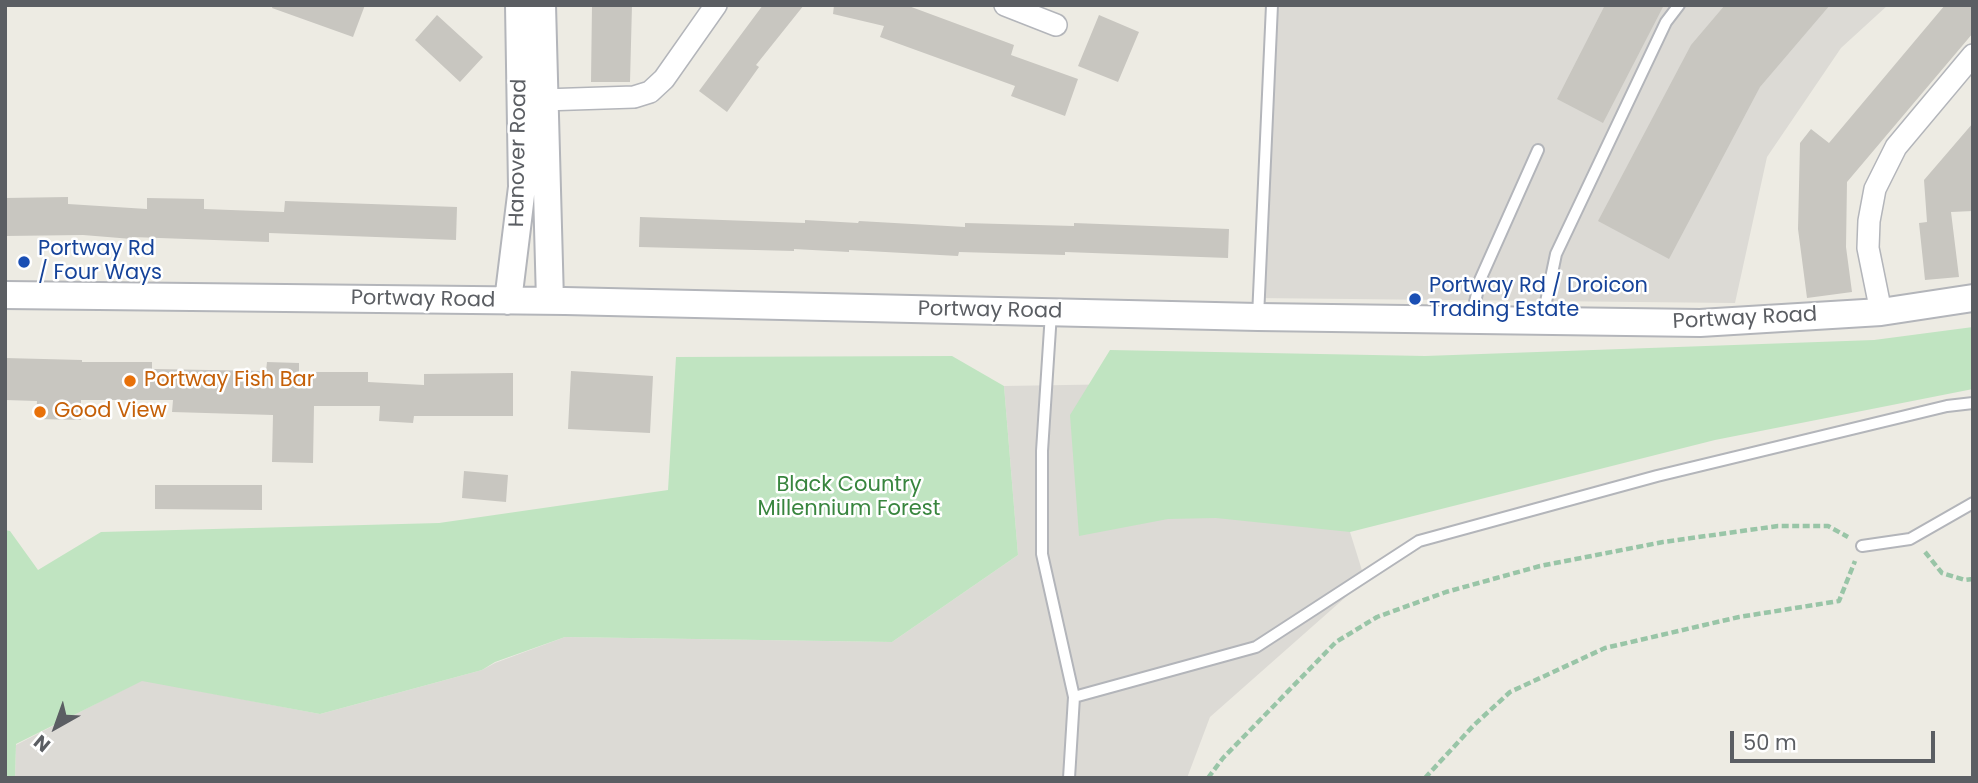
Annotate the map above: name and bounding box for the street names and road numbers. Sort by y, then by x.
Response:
street label: Hanover Road [505,79,533,227]
street label: Portway Road [351,286,495,314]
street label: Portway Road [918,297,1062,325]
street label: Portway Road [1672,303,1818,335]

